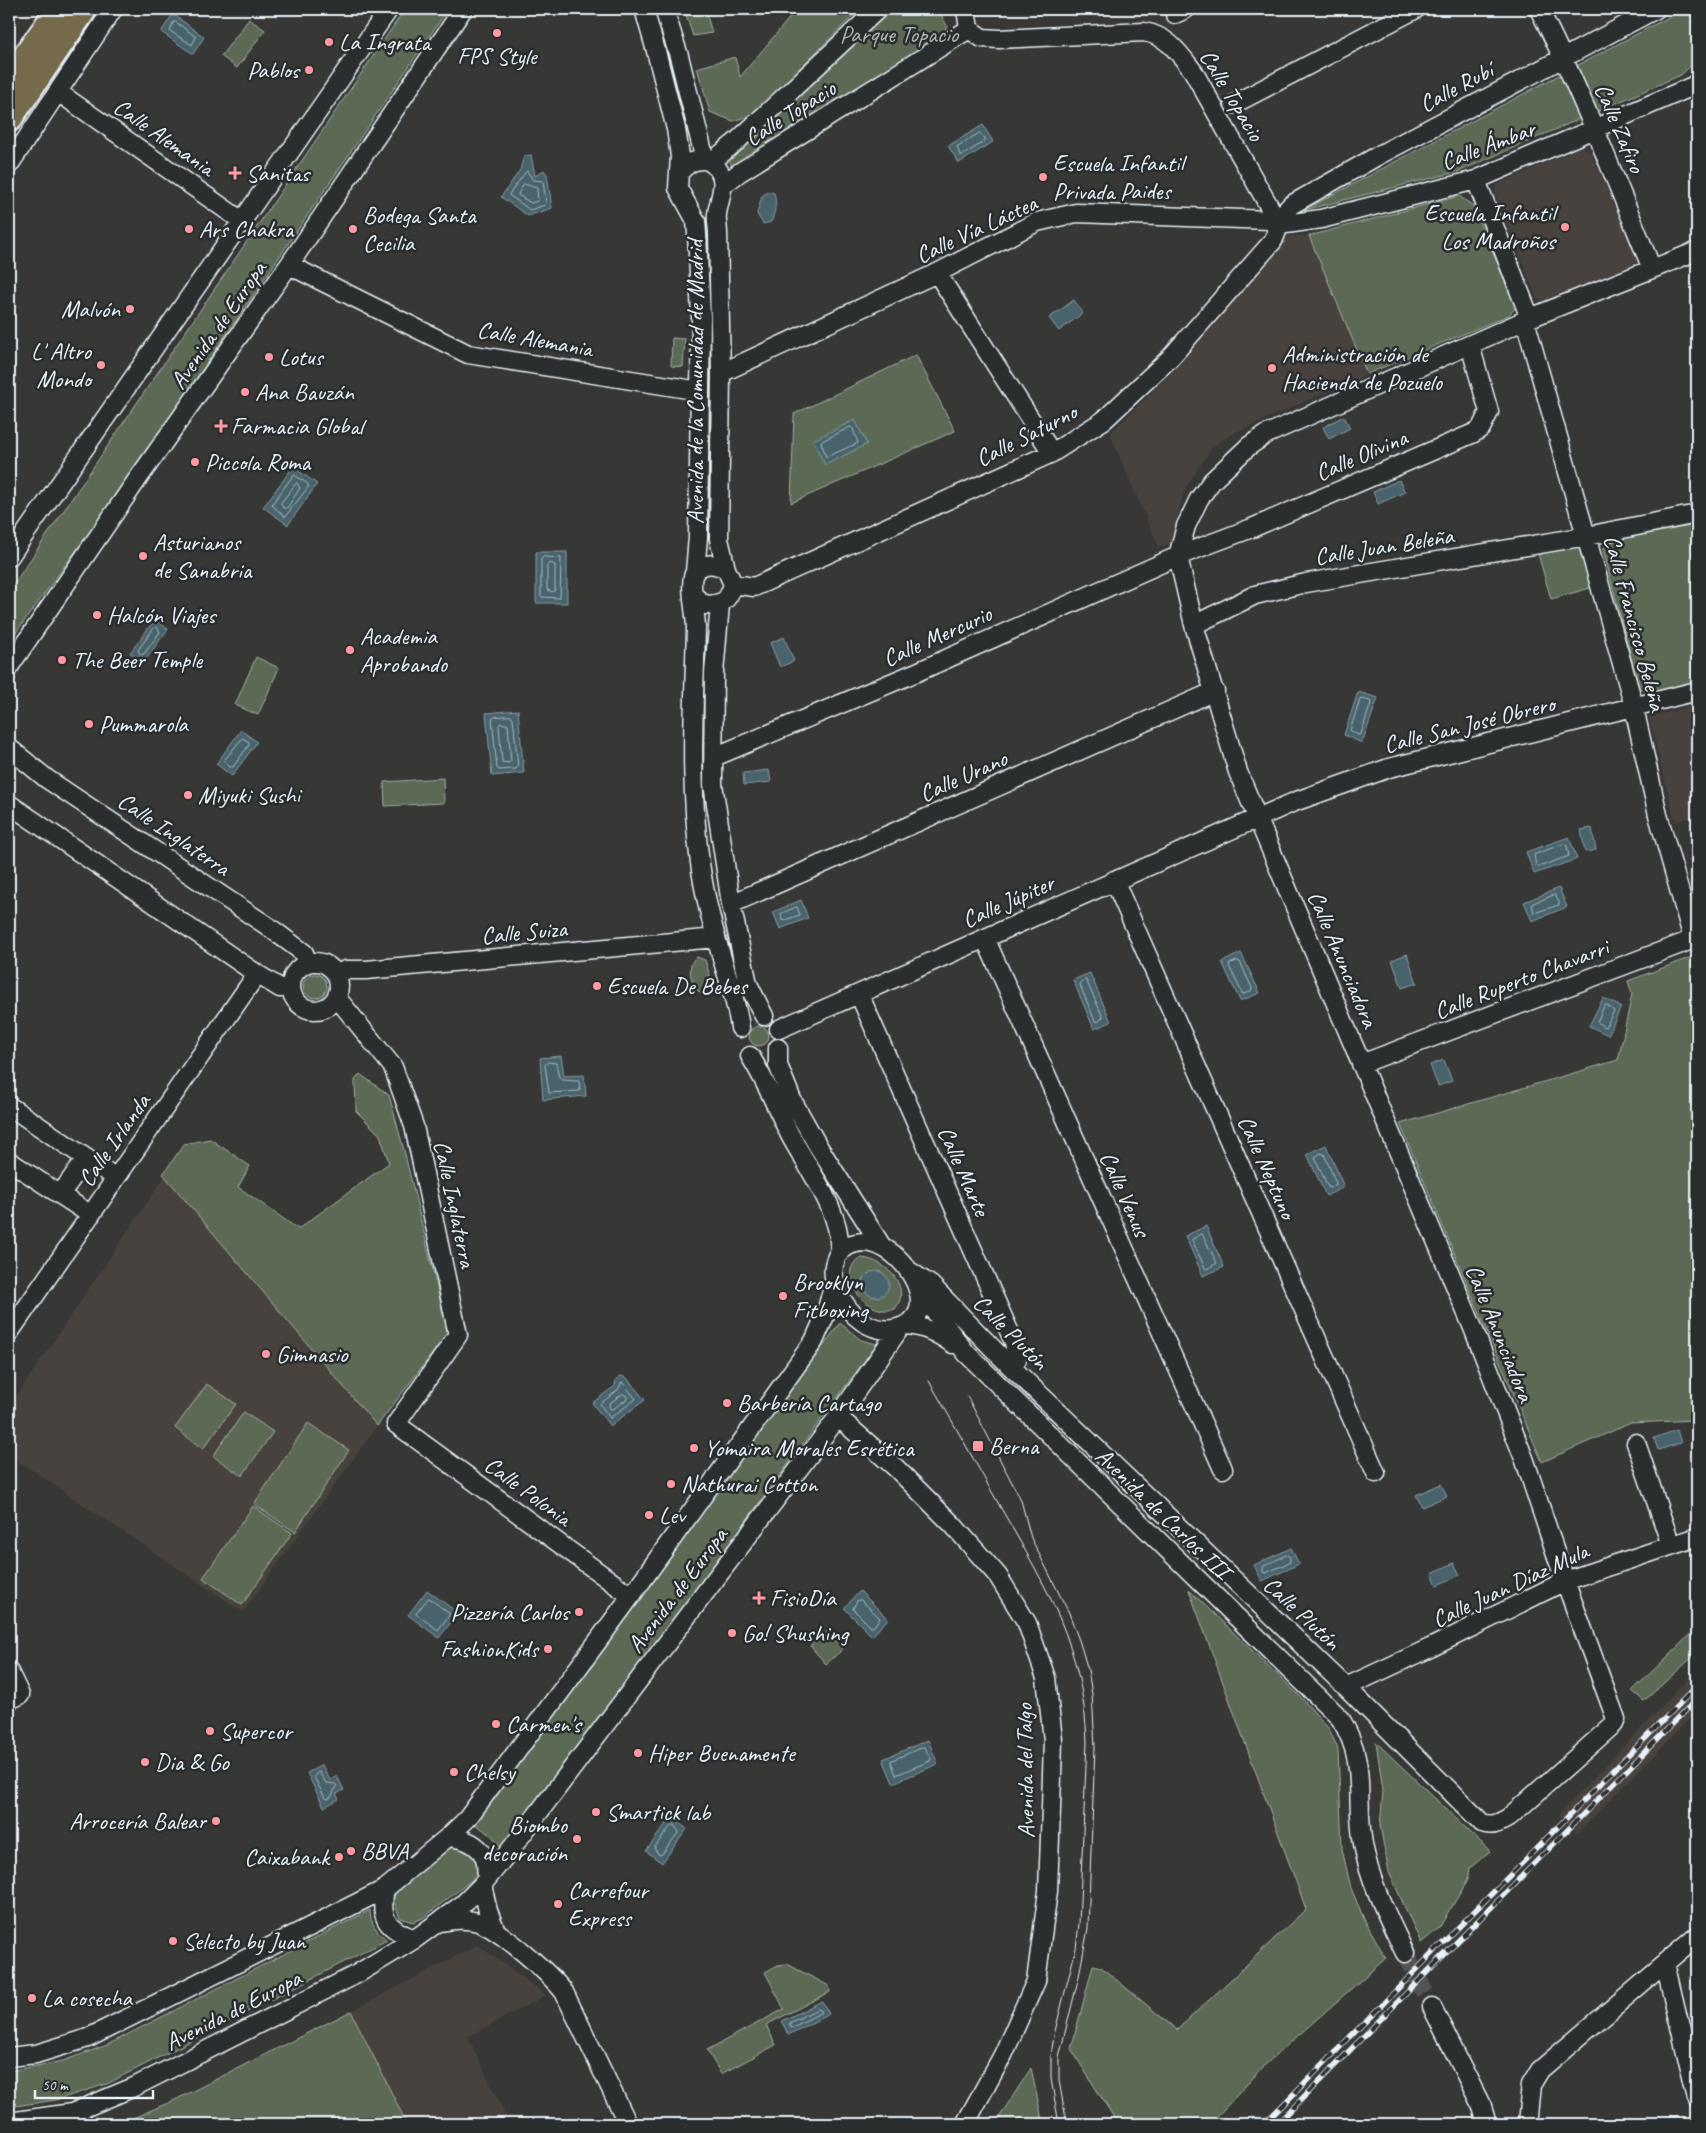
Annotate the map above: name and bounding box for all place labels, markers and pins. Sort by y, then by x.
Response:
place label: La Ingrata [339,27,432,57]
marker: FPS Style [491,27,503,39]
marker: La Ingrata [323,36,335,48]
place label: FPS Style [457,41,539,71]
place label: Pablos [247,55,301,85]
marker: Pablos [303,64,315,76]
place label: Escuela Infantil Privada Paides [1053,148,1188,206]
place label: Sanitas [246,158,311,188]
marker: Sanitas [228,166,242,180]
marker: Escuela Infantil Privada Paides [1037,171,1049,183]
place label: Escuela Infantil Los Madroños [1424,198,1559,256]
place label: Bodega Santa Cecilia [363,200,477,258]
place label: Ars Chakra [199,214,295,244]
marker: Escuela Infantil Los Madroños [1559,221,1571,233]
marker: Ars Chakra [183,223,195,235]
marker: Bodega Santa Cecilia [347,223,359,235]
place label: Malvón [61,294,121,324]
marker: Malvón [124,303,136,315]
place label: L' Altro Mondo [31,336,94,394]
place label: Administración de Hacienda de Pozuelo [1282,339,1444,397]
place label: Lotus [279,342,325,372]
marker: Lotus [263,351,275,363]
marker: L' Altro Mondo [95,359,107,371]
marker: Administración de Hacienda de Pozuelo [1266,362,1278,374]
place label: Ana Bauzán [255,377,355,407]
marker: Ana Bauzán [239,386,251,398]
place label: Farmacia Global [231,411,367,441]
marker: Farmacia Global [215,420,227,432]
place label: Piccola Roma [205,447,312,477]
marker: Piccola Roma [189,456,201,468]
place label: Asturianos de Sanabria [153,527,253,585]
marker: Asturianos de Sanabria [137,550,149,562]
place label: Halcón Viajes [107,600,217,630]
marker: Halcón Viajes [91,609,103,621]
place label: Academia Aprobando [360,621,449,679]
marker: Academia Aprobando [344,644,356,656]
place label: The Beer Temple [72,645,204,675]
marker: The Beer Temple [56,654,68,666]
place label: Pummarola [99,709,189,739]
marker: Pummarola [83,718,95,730]
place label: Miyuki Sushi [198,780,303,810]
marker: Miyuki Sushi [182,789,194,801]
place label: Escuela De Bebes [607,971,749,1001]
marker: Escuela De Bebes [591,980,603,992]
place label: Brooklyn Fitboxing [793,1267,870,1325]
marker: Brooklyn Fitboxing [777,1290,789,1302]
place label: Gimnasio [276,1339,349,1369]
marker: Gimnasio [260,1348,272,1360]
place label: Barbería Cartago [737,1388,882,1418]
marker: Barbería Cartago [721,1397,733,1409]
place label: Berna [989,1431,1040,1461]
place label: Yomaira Morales Esrética [704,1433,915,1463]
marker: Berna [971,1439,985,1453]
marker: Yomaira Morales Esrética [688,1442,700,1454]
place label: Nathurai Cotton [681,1469,819,1499]
marker: Nathurai Cotton [665,1478,677,1490]
place label: Lev [659,1500,687,1530]
marker: Lev [643,1509,655,1521]
place label: FisioDía [770,1583,837,1613]
marker: FisioDía [752,1591,766,1605]
place label: Pizzería Carlos [450,1597,571,1627]
marker: Pizzería Carlos [573,1606,585,1618]
place label: Go! Shushing [742,1618,851,1648]
marker: Go! Shushing [726,1627,738,1639]
place label: FashionKids [440,1634,540,1664]
marker: FashionKids [542,1643,554,1655]
place label: Carmen's [506,1709,584,1739]
place label: Supercor [220,1716,294,1746]
marker: Carmen's [490,1718,502,1730]
marker: Supercor [204,1725,216,1737]
place label: Hiper Buenamente [648,1738,797,1768]
place label: Dia & Go [155,1747,230,1777]
marker: Hiper Buenamente [632,1747,644,1759]
marker: Dia & Go [139,1756,151,1768]
place label: Chelsy [464,1757,517,1787]
marker: Chelsy [448,1766,460,1778]
place label: Smartick lab [606,1797,712,1827]
place label: Arrocería Balear [69,1806,208,1836]
marker: Smartick lab [590,1806,602,1818]
place label: Biombo decoración [482,1810,569,1868]
marker: Arrocería Balear [210,1815,222,1827]
marker: Biombo decoración [571,1833,583,1845]
place label: BBVA [361,1836,409,1866]
place label: Caixabank [244,1842,331,1872]
marker: BBVA [345,1845,357,1857]
marker: Caixabank [333,1851,345,1863]
place label: Carrefour Express [568,1875,650,1933]
marker: Carrefour Express [552,1898,564,1910]
place label: Selecto by Juan [183,1926,307,1956]
marker: Selecto by Juan [167,1935,179,1947]
place label: La cosecha [42,1983,134,2013]
marker: La cosecha [26,1992,38,2004]

